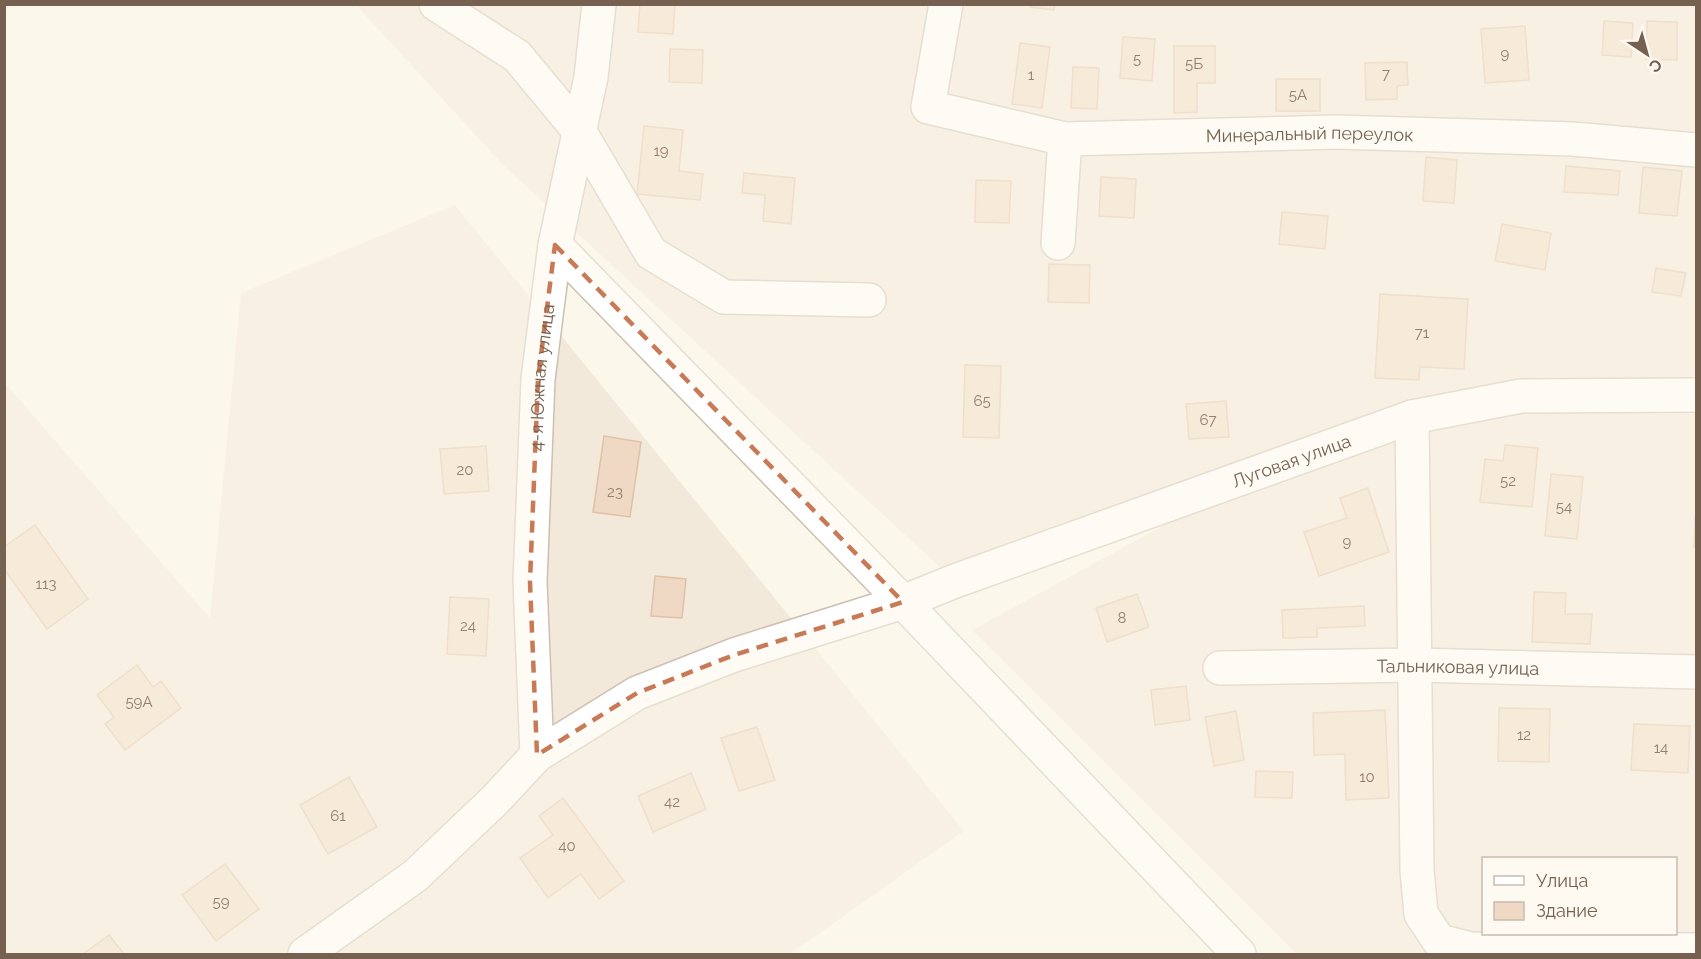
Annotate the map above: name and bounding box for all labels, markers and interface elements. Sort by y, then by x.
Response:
north arrow [1617,24,1677,84]
house number: 9 [1501,45,1510,63]
house number: 5 [1133,50,1141,68]
house number: 5Б [1185,55,1203,73]
text: С [1645,55,1666,77]
house number: 7 [1382,65,1390,83]
house number: 1 [1028,66,1035,84]
house number: 5А [1289,86,1307,104]
street label: Минеральный переулок [1205,121,1414,146]
house number: 19 [653,142,669,160]
street label: 4-я Южная улица [525,303,558,452]
house number: 71 [1415,324,1430,342]
house number: 65 [973,392,991,410]
house number: 67 [1199,411,1217,429]
street label: Луговая улица [1229,429,1353,491]
house number: 20 [457,461,474,479]
house number: 52 [1500,472,1516,490]
house number: 23 [607,483,623,501]
house number: 54 [1556,498,1572,516]
house number: 9 [1343,533,1352,551]
house number: 113 [36,575,56,593]
house number: 8 [1118,609,1127,627]
house number: 24 [460,617,476,635]
street label: Тальниковая улица [1377,654,1540,679]
house number: 59А [125,693,153,711]
house number: 12 [1517,726,1531,744]
house number: 14 [1654,739,1668,757]
house number: 10 [1359,768,1375,786]
house number: 42 [664,793,680,811]
house number: 61 [330,807,346,825]
house number: 40 [558,837,576,855]
legend [1482,857,1677,935]
text: Улица [1536,870,1588,891]
house number: 59 [213,893,230,911]
text: Здание [1536,900,1598,921]

